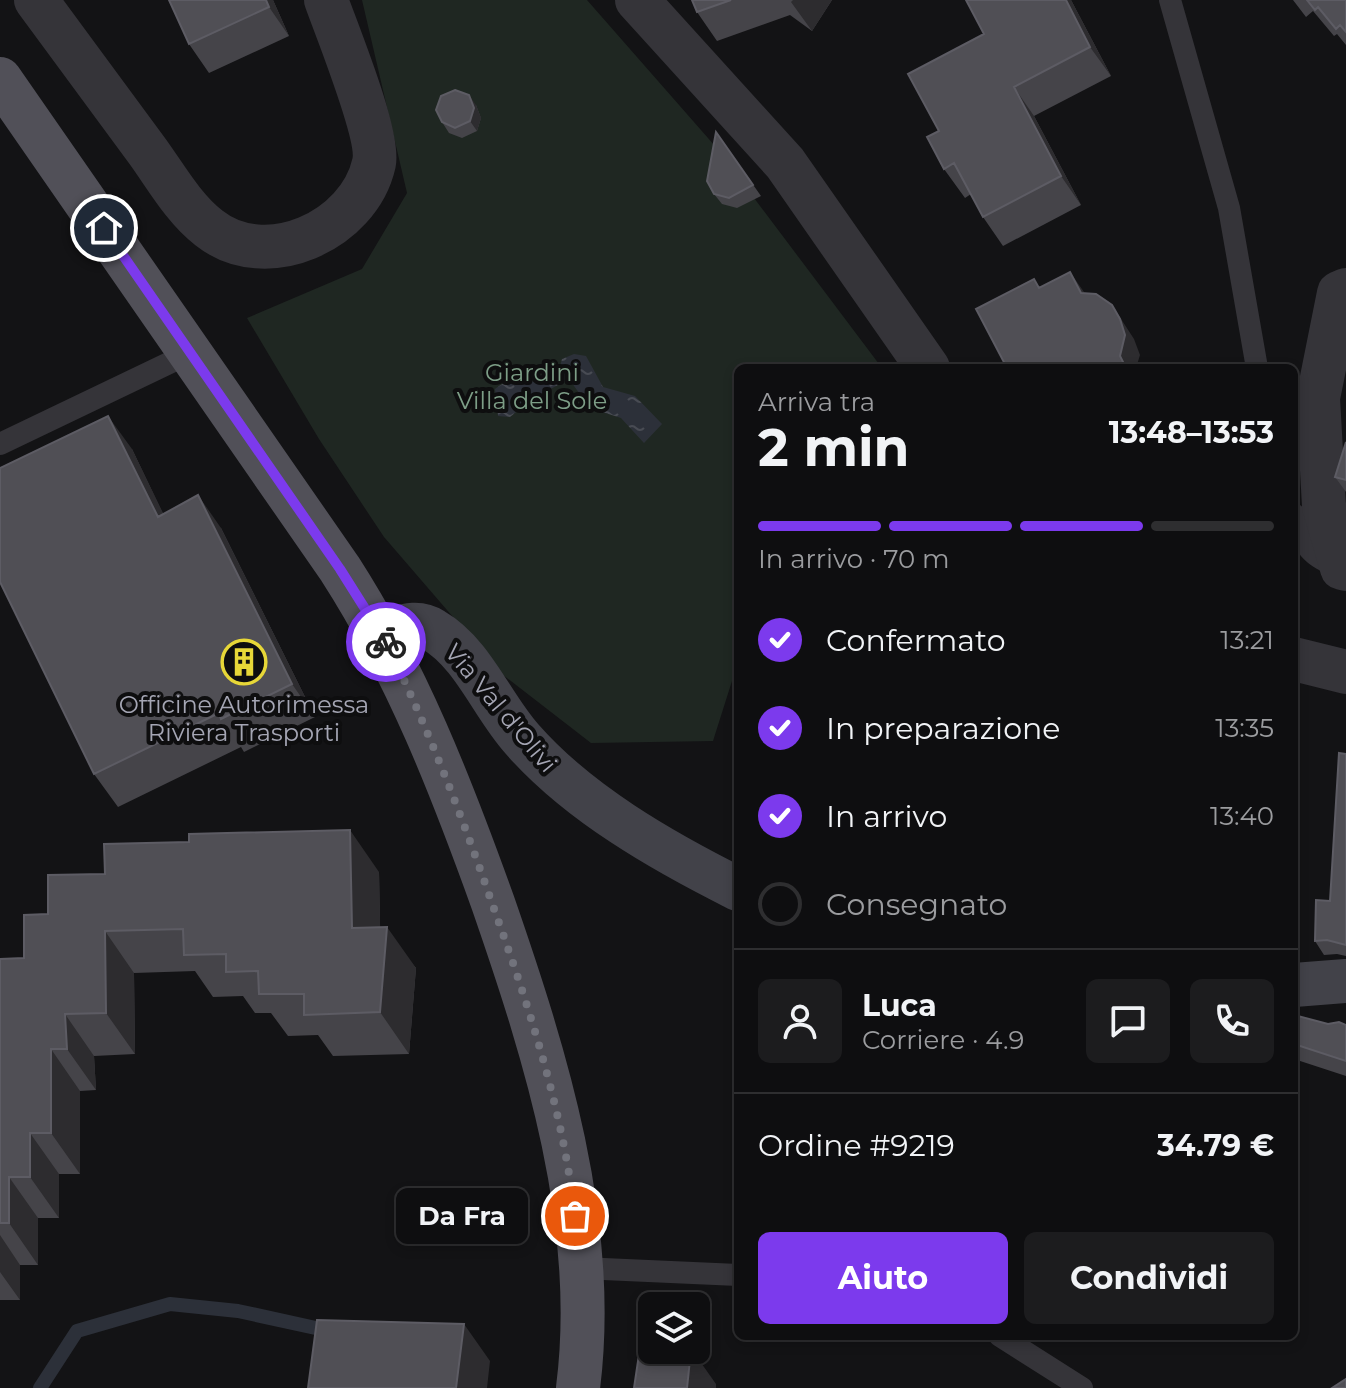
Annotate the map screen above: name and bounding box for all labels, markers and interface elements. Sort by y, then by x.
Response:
pin [70,194,138,262]
icon: home [82,206,126,250]
park label: Giardini Villa del Sole [457,358,607,415]
text: Arriva tra [758,386,875,418]
text: 13:48–13:53 [1109,414,1274,451]
text: 2 min [758,416,910,479]
text: In arrivo · 70 m [758,543,950,575]
courier [346,602,426,682]
icon: check [758,618,802,662]
icon: bike [364,620,408,664]
text: Confermato [826,622,1005,659]
text: 13:21 [1220,624,1274,656]
building icon: Officine Autorimessa Riviera Trasporti [220,638,268,686]
street label: Via Val d'Olivi [439,638,563,778]
place label: Officine Autorimessa Riviera Trasporti [119,690,369,747]
icon: check [758,706,802,750]
text: In preparazione [826,710,1060,747]
text: 13:35 [1215,712,1274,744]
icon: check [758,794,802,838]
text: In arrivo [826,798,947,835]
text: 13:40 [1210,800,1274,832]
text: Consegnato [826,886,1007,923]
button: person [758,979,842,1063]
button: chat [1086,979,1170,1063]
button: phone [1190,979,1274,1063]
text: Luca [862,987,937,1024]
text: Corriere · 4.9 [862,1024,1024,1056]
text: Ordine #9219 [758,1127,955,1164]
text: 34.79 € [1157,1127,1274,1164]
pin [541,1182,609,1250]
callout: Da Fra [395,1188,527,1244]
icon: bag [553,1194,597,1238]
text: Da Fra [418,1200,506,1232]
button: Aiuto [758,1232,1008,1324]
button: Condividi [1024,1232,1274,1324]
map controls [638,1292,710,1364]
button: layers [638,1292,710,1364]

